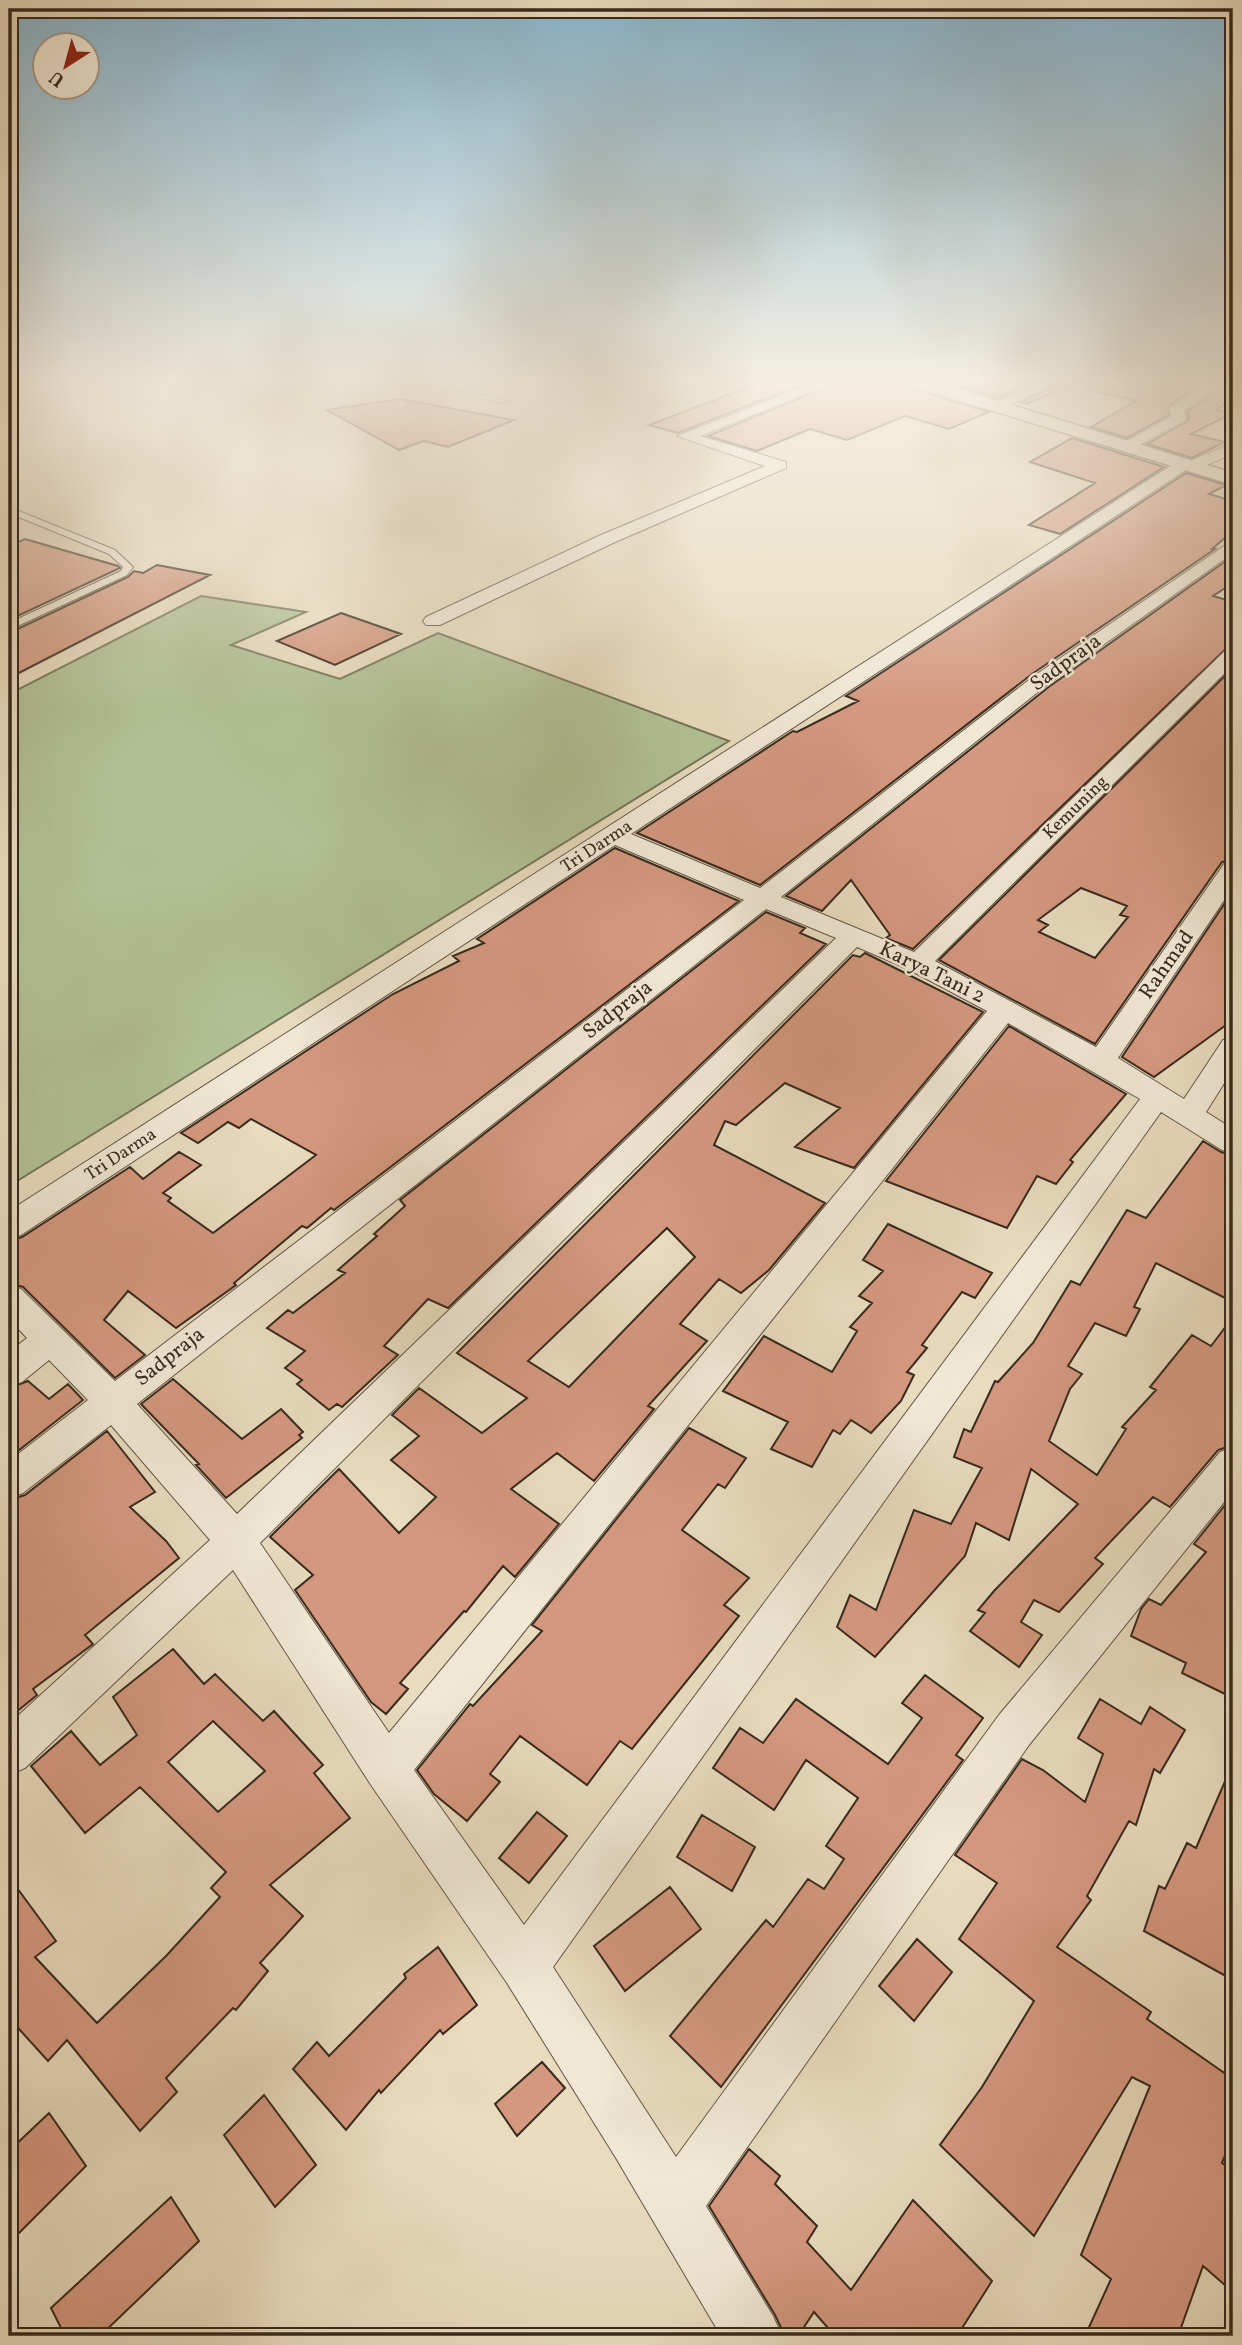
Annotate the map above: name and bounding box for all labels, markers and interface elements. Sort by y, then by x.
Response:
north arrow [32,32,102,102]
text: U [44,64,70,92]
street label: Sadpraja [1024,627,1108,699]
street label: Kemuning [1038,770,1114,846]
street label: Tri Darma [556,814,638,880]
street label: Rahmad [1133,925,1201,1005]
street label: Karya Tani 2 [874,935,990,1011]
street label: Sadpraja [577,973,659,1047]
street label: Tri Darma [80,1122,162,1188]
street label: Sadpraja [129,1320,211,1394]

